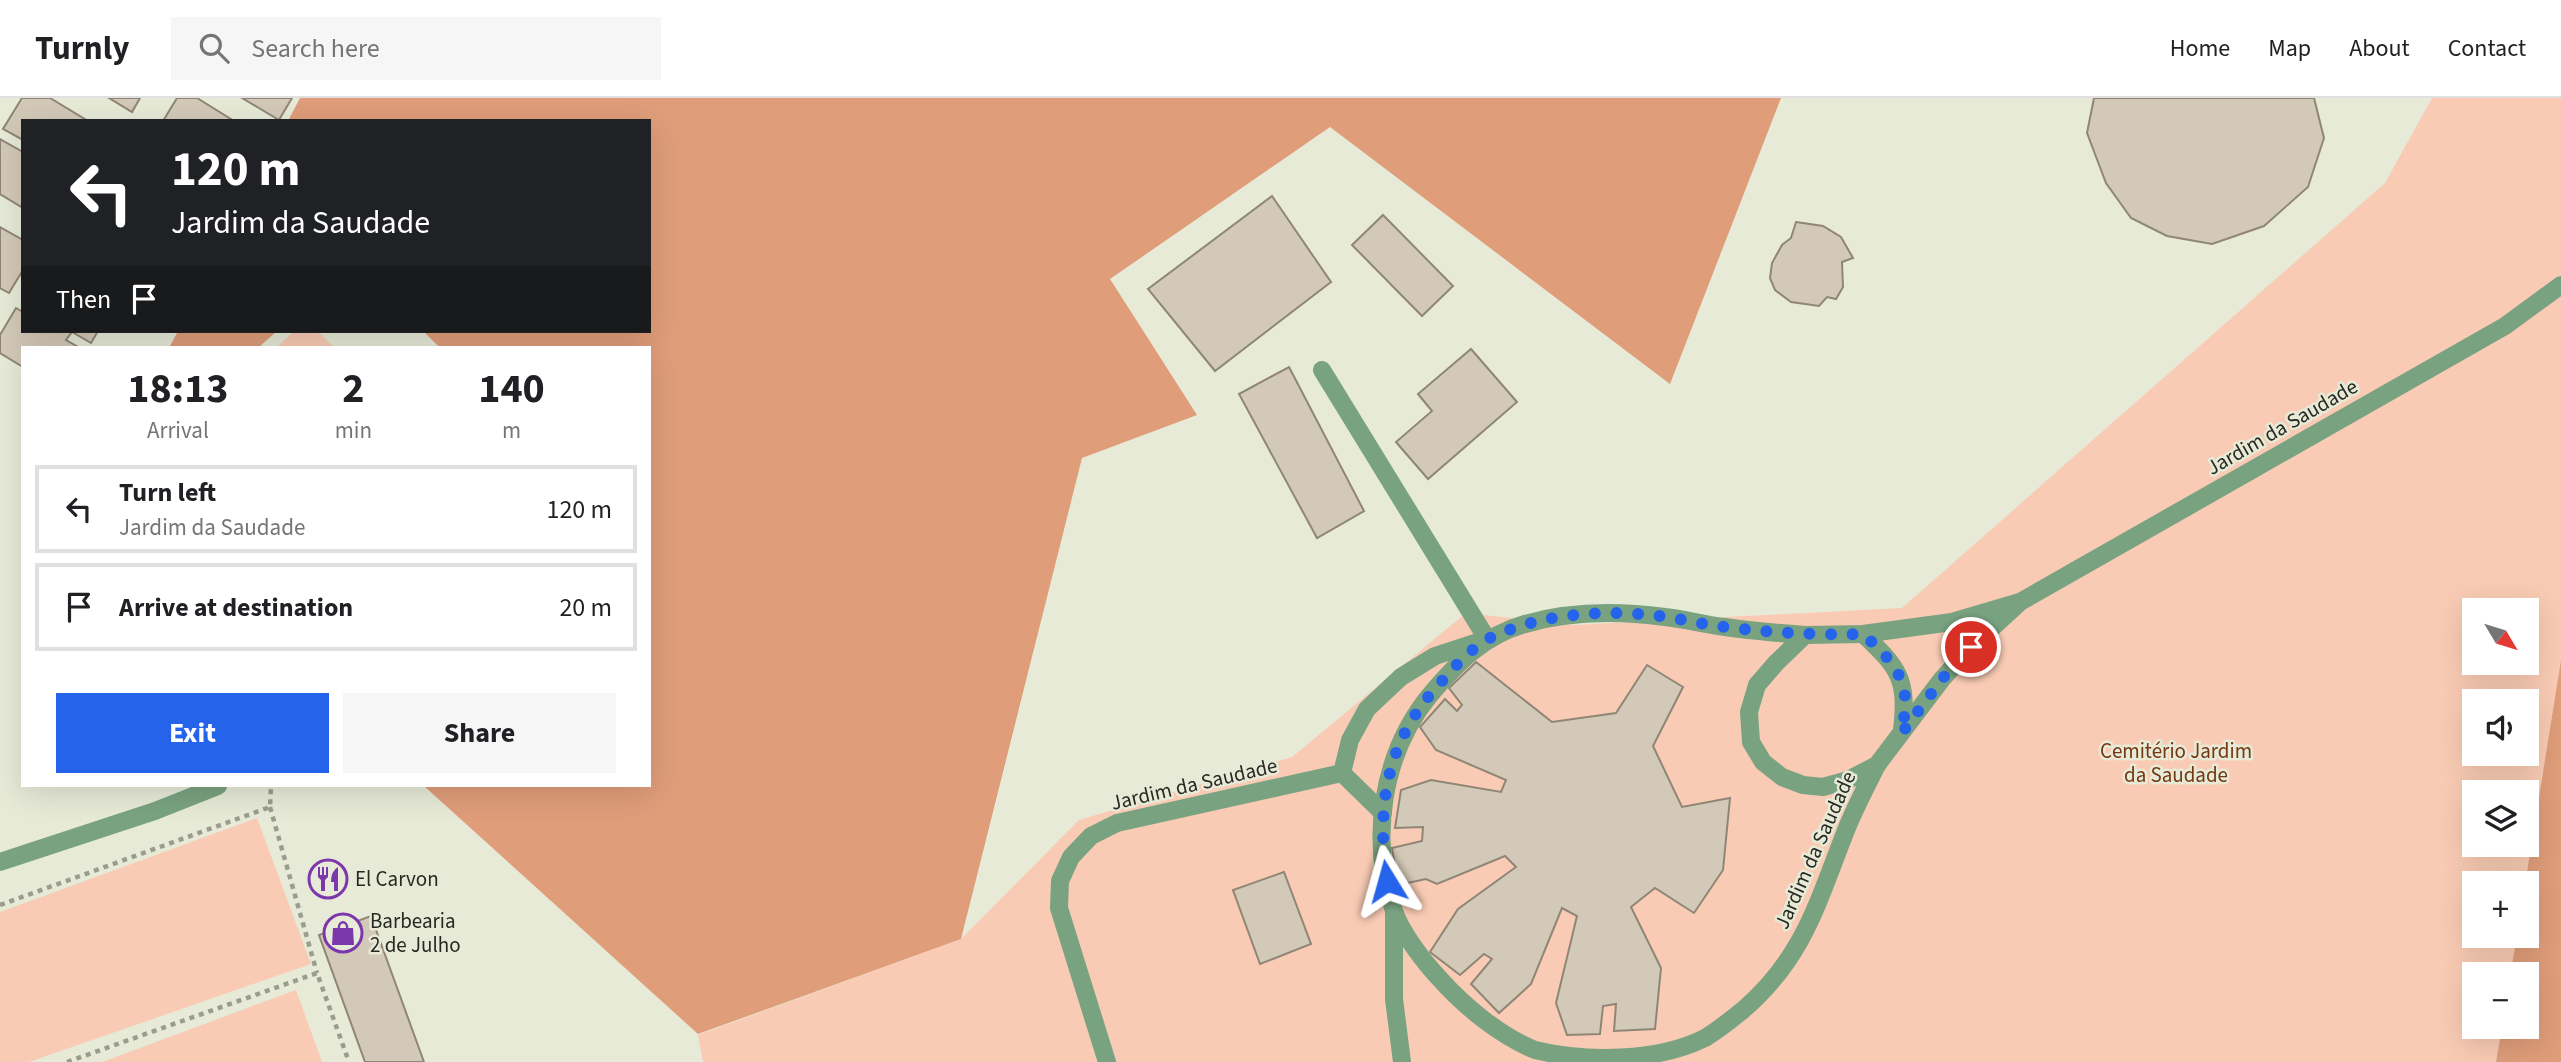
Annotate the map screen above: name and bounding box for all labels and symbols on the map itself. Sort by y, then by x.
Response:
street label: Jardim da Saudade [2201,371,2363,483]
north arrow [2462,598,2539,676]
pin [1941,617,2001,677]
park label: Cemitério Jardim da Saudade [2100,736,2252,790]
street label: Jardim da Saudade [1108,750,1280,818]
street label: Jardim da Saudade [1767,766,1863,934]
position arrow [1350,844,1424,918]
restaurant icon: El Carvon [307,858,349,900]
place label: El Carvon [355,864,439,894]
place label: Barbearia 2 de Julho [370,906,461,960]
shop icon: Barbearia 2 de Julho [322,912,364,954]

